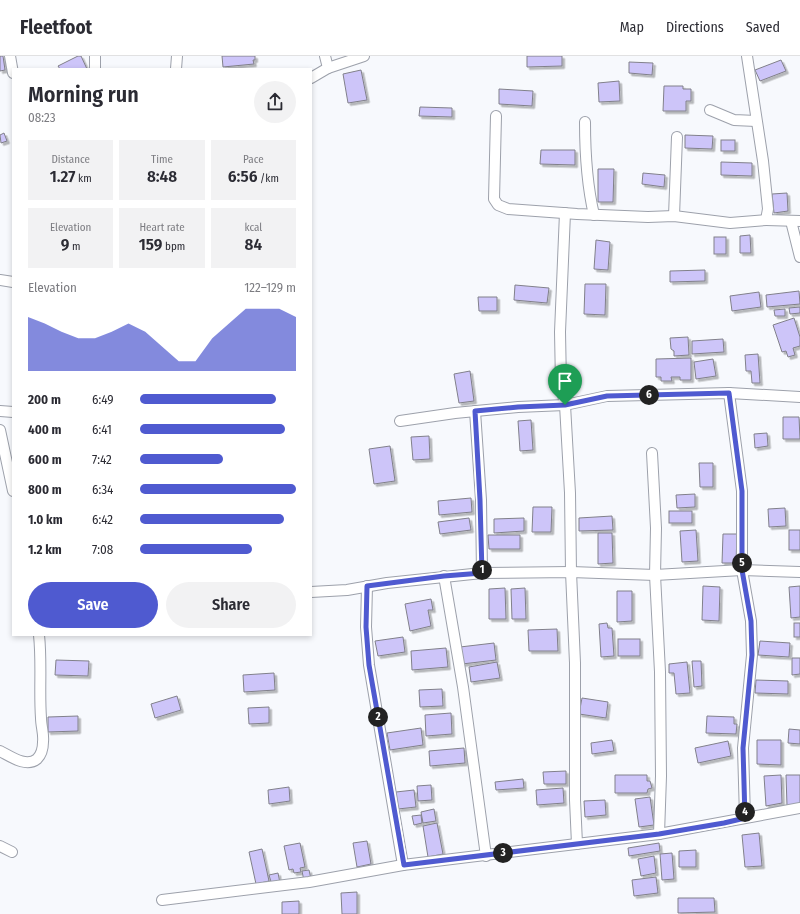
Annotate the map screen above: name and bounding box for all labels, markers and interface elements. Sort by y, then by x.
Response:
text: Fleetfoot [20,16,92,39]
text: Map [620,19,644,36]
text: Directions [666,19,724,36]
text: Saved [746,19,780,36]
text: Morning run [28,81,139,108]
button: share [254,81,296,123]
text: 08:23 [28,110,56,125]
text: Distance [51,153,90,166]
text: Time [151,153,173,166]
text: Pace [243,153,264,166]
text: 1.27 [50,166,75,187]
text: 8:48 [147,166,177,187]
text: 6:56 [228,166,258,187]
text: km [75,172,92,185]
text: /km [258,172,279,185]
text: Elevation [50,221,91,234]
text: Heart rate [139,221,185,234]
text: kcal [244,221,262,234]
text: 9 [61,234,69,255]
text: 159 [139,234,162,255]
text: 84 [245,234,262,255]
text: m [69,240,81,253]
text: bpm [162,240,185,253]
text: Elevation [28,280,77,295]
text: 122–129 m [244,280,296,295]
pin [548,364,582,405]
icon: arrive [554,370,576,392]
pin: 6 [639,385,659,405]
text: 6 [646,388,652,401]
text: 200 m [28,392,61,407]
text: 6:49 [92,392,114,407]
text: 400 m [28,422,62,437]
text: 6:41 [92,422,112,437]
text: 600 m [28,452,62,467]
text: 7:42 [92,452,112,467]
text: 800 m [28,482,62,497]
text: 6:34 [92,482,113,497]
text: 1.0 km [28,512,63,527]
text: 6:42 [92,512,113,527]
text: 1.2 km [28,542,62,557]
text: 7:08 [92,542,113,557]
pin: 5 [732,553,752,573]
text: 5 [739,556,745,569]
pin: 1 [472,560,492,580]
text: 1 [480,563,484,576]
button: Save [28,582,158,628]
button: Share [166,582,296,628]
pin: 2 [368,707,388,727]
text: 2 [375,710,381,723]
pin: 4 [735,802,755,822]
text: 4 [742,805,748,818]
pin: 3 [493,843,513,863]
text: 3 [500,846,506,859]

